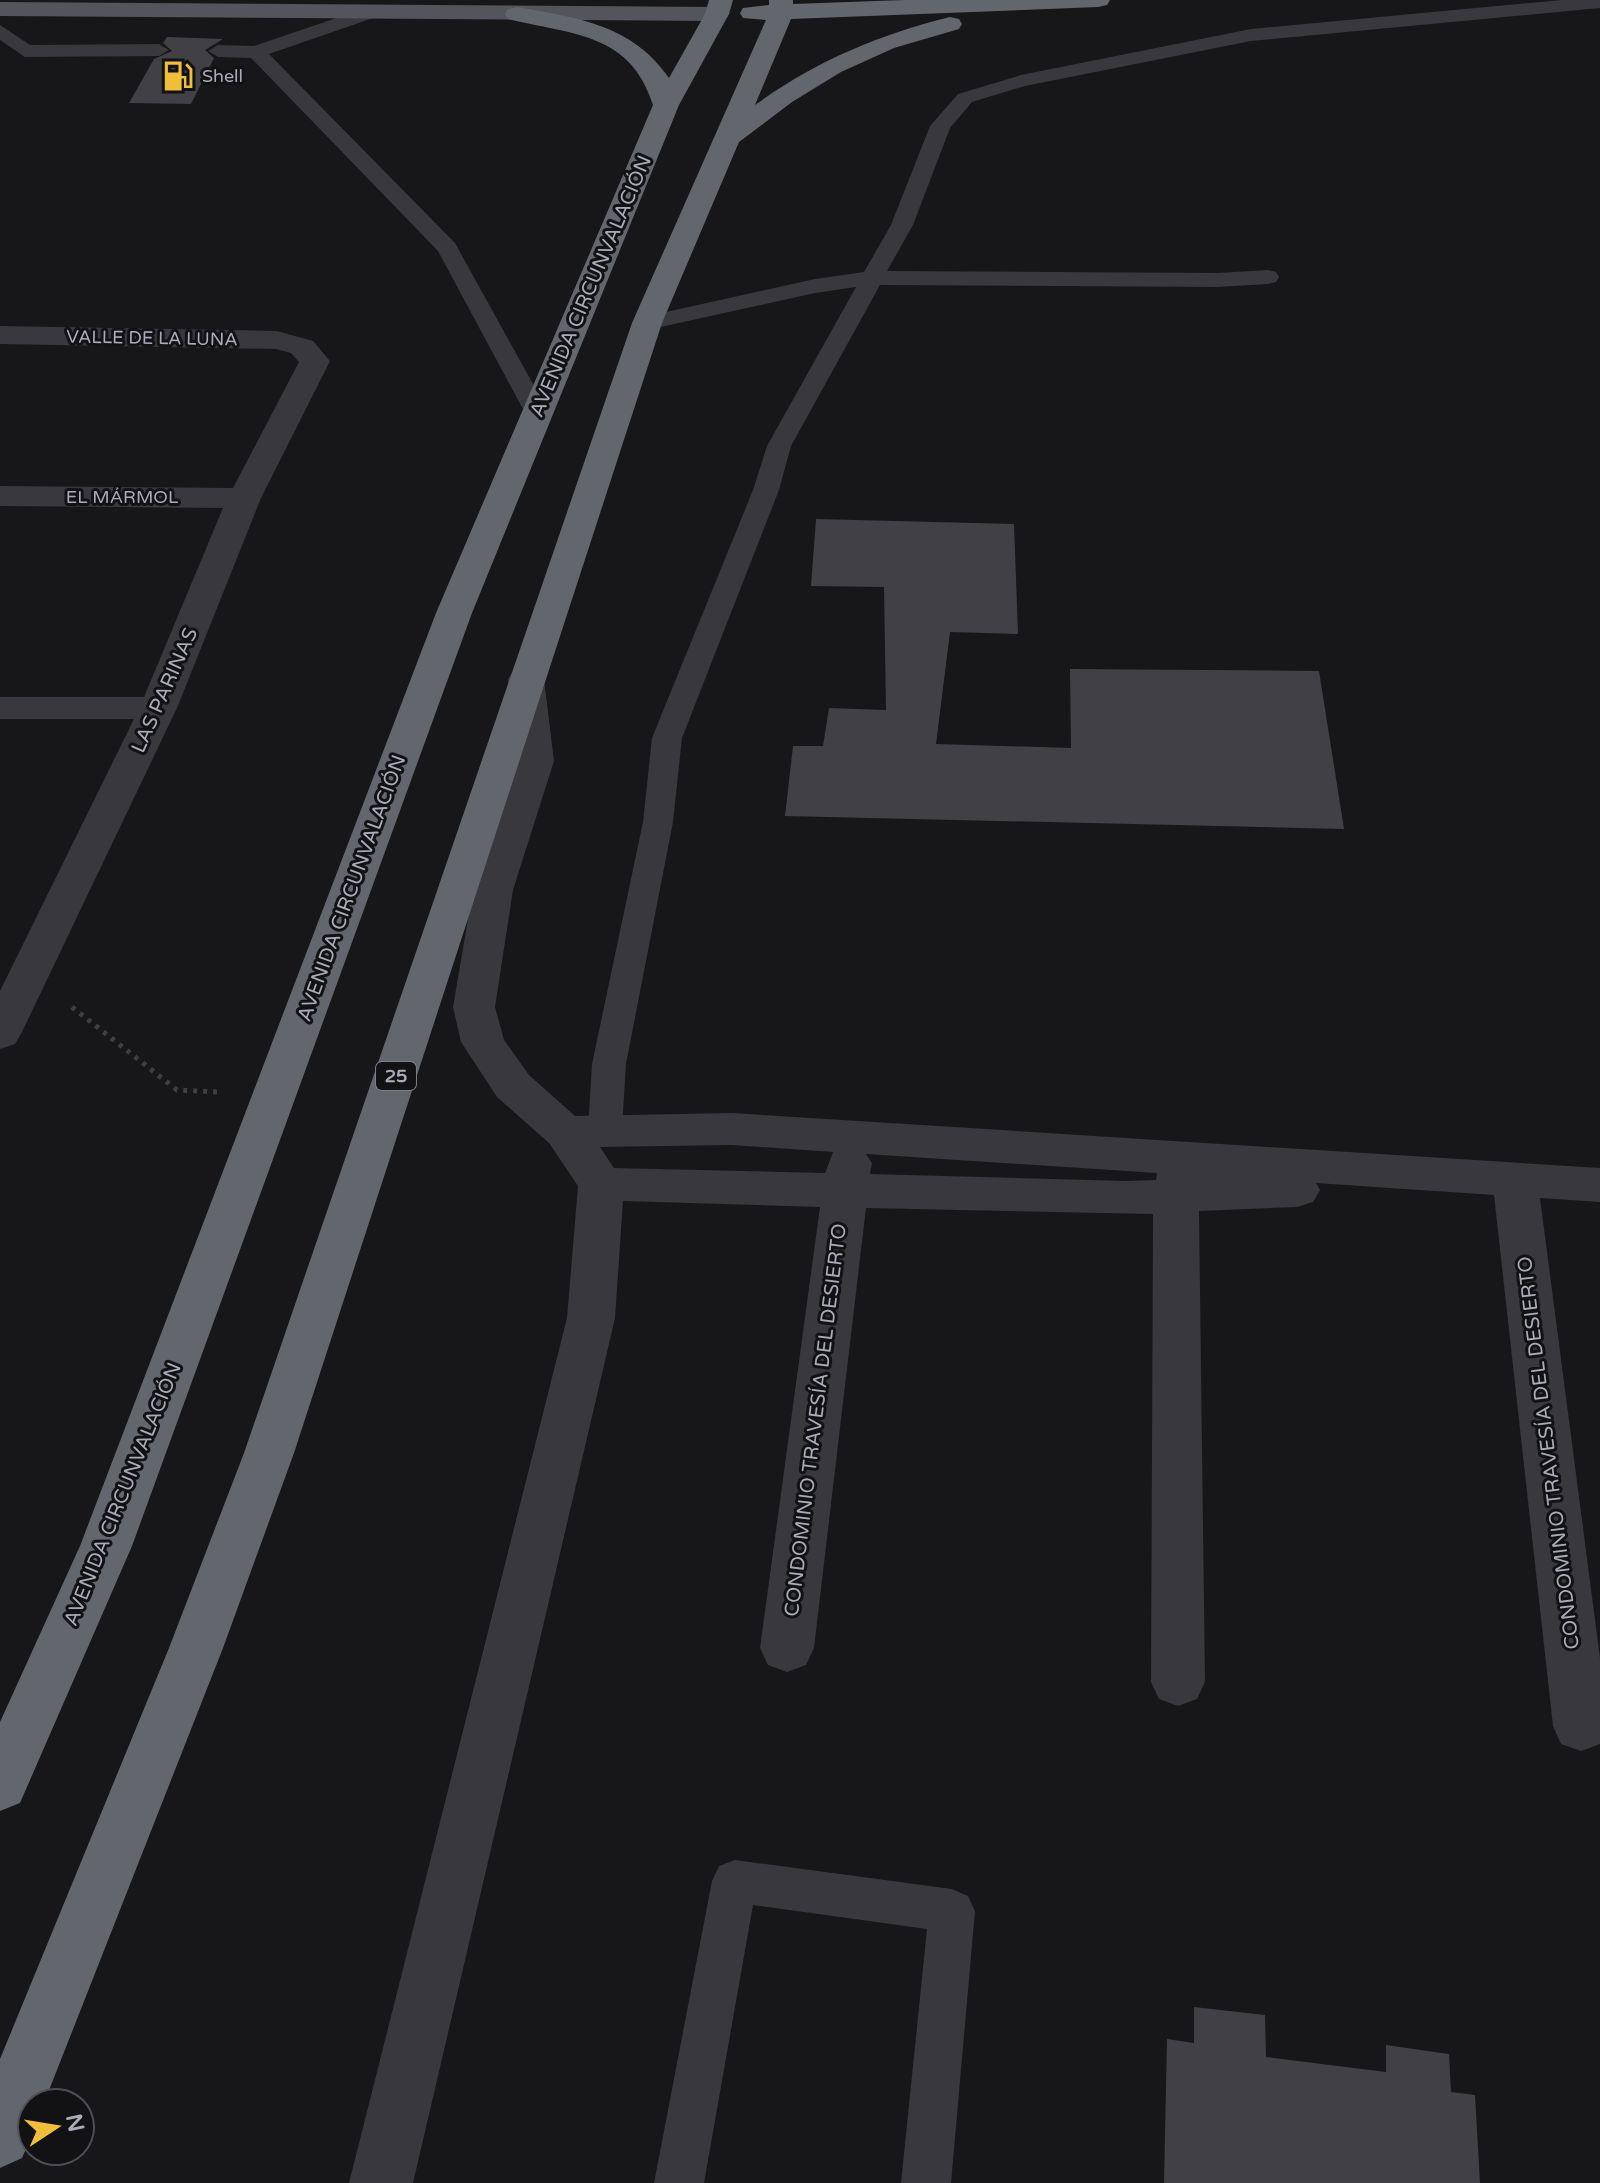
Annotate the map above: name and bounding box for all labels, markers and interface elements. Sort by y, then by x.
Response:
fuel station icon: Shell [161,59,195,93]
place label: Shell [202,65,243,87]
street label: AVENIDA CIRCUNVALACIÓN [524,152,657,421]
street label: VALLE DE LA LUNA [66,326,238,350]
street label: EL MÁRMOL [66,486,179,508]
street label: LAS PARINAS [127,624,203,757]
street label: AVENIDA CIRCUNVALACIÓN [292,751,411,1025]
road number: 25 [376,1062,416,1090]
street label: CONDOMINIO TRAVESÍA DEL DESIERTO [779,1222,852,1618]
street label: CONDOMINIO TRAVESÍA DEL DESIERTO [1512,1255,1585,1651]
street label: AVENIDA CIRCUNVALACIÓN [58,1359,187,1630]
north arrow [16,2087,96,2167]
text: N [60,2112,89,2134]

